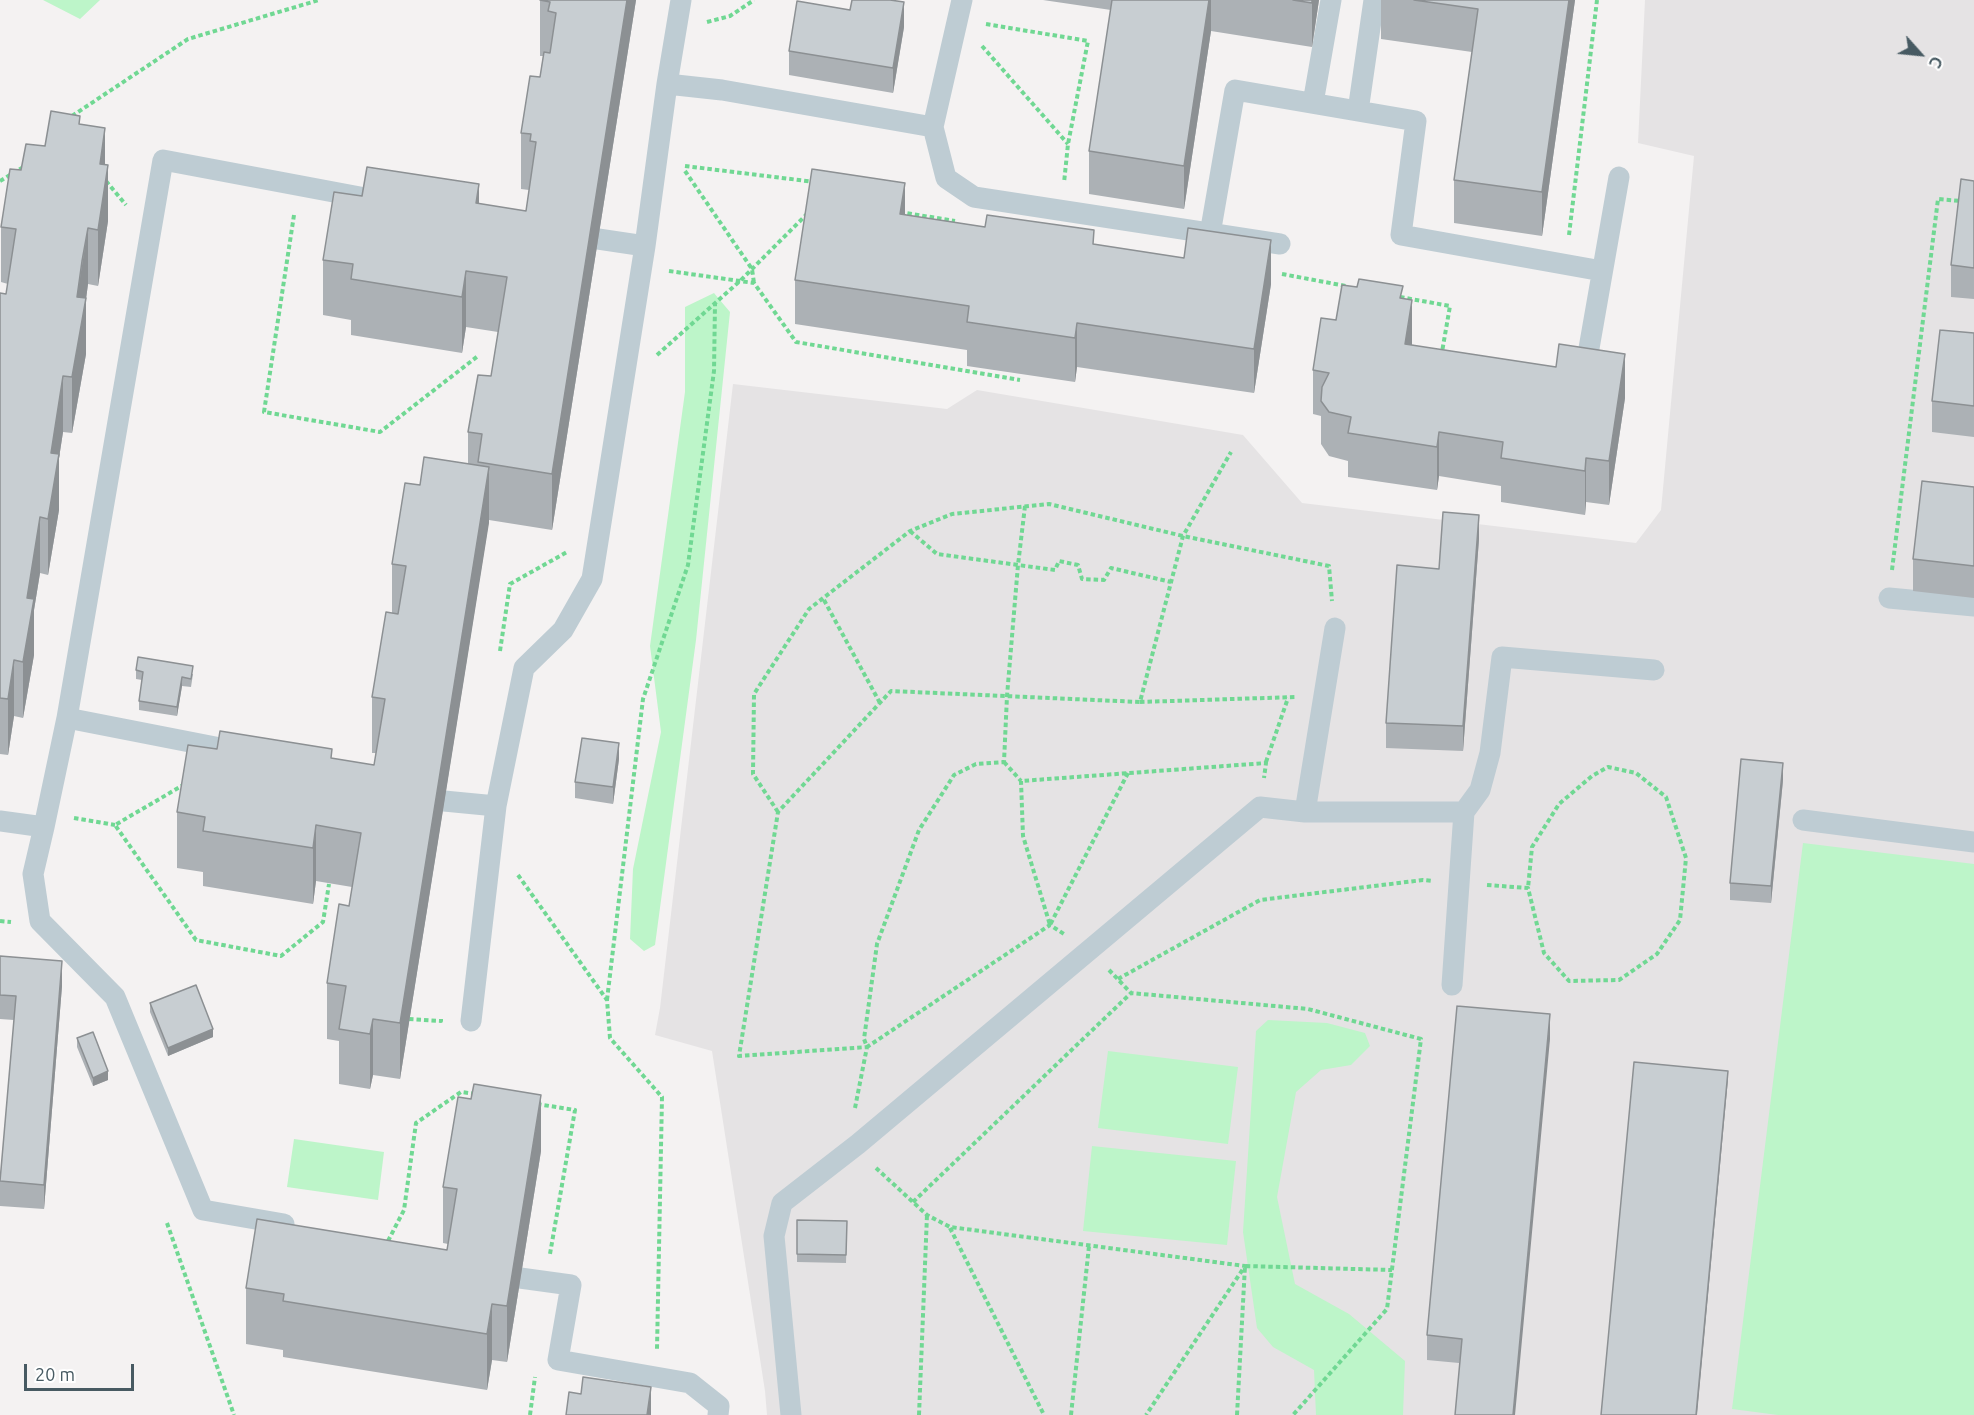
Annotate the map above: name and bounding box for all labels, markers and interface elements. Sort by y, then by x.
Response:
north arrow [1890,24,1950,84]
text: С [1926,54,1946,71]
scale bar [27,1352,136,1390]
text: 20 m [35,1364,75,1384]

